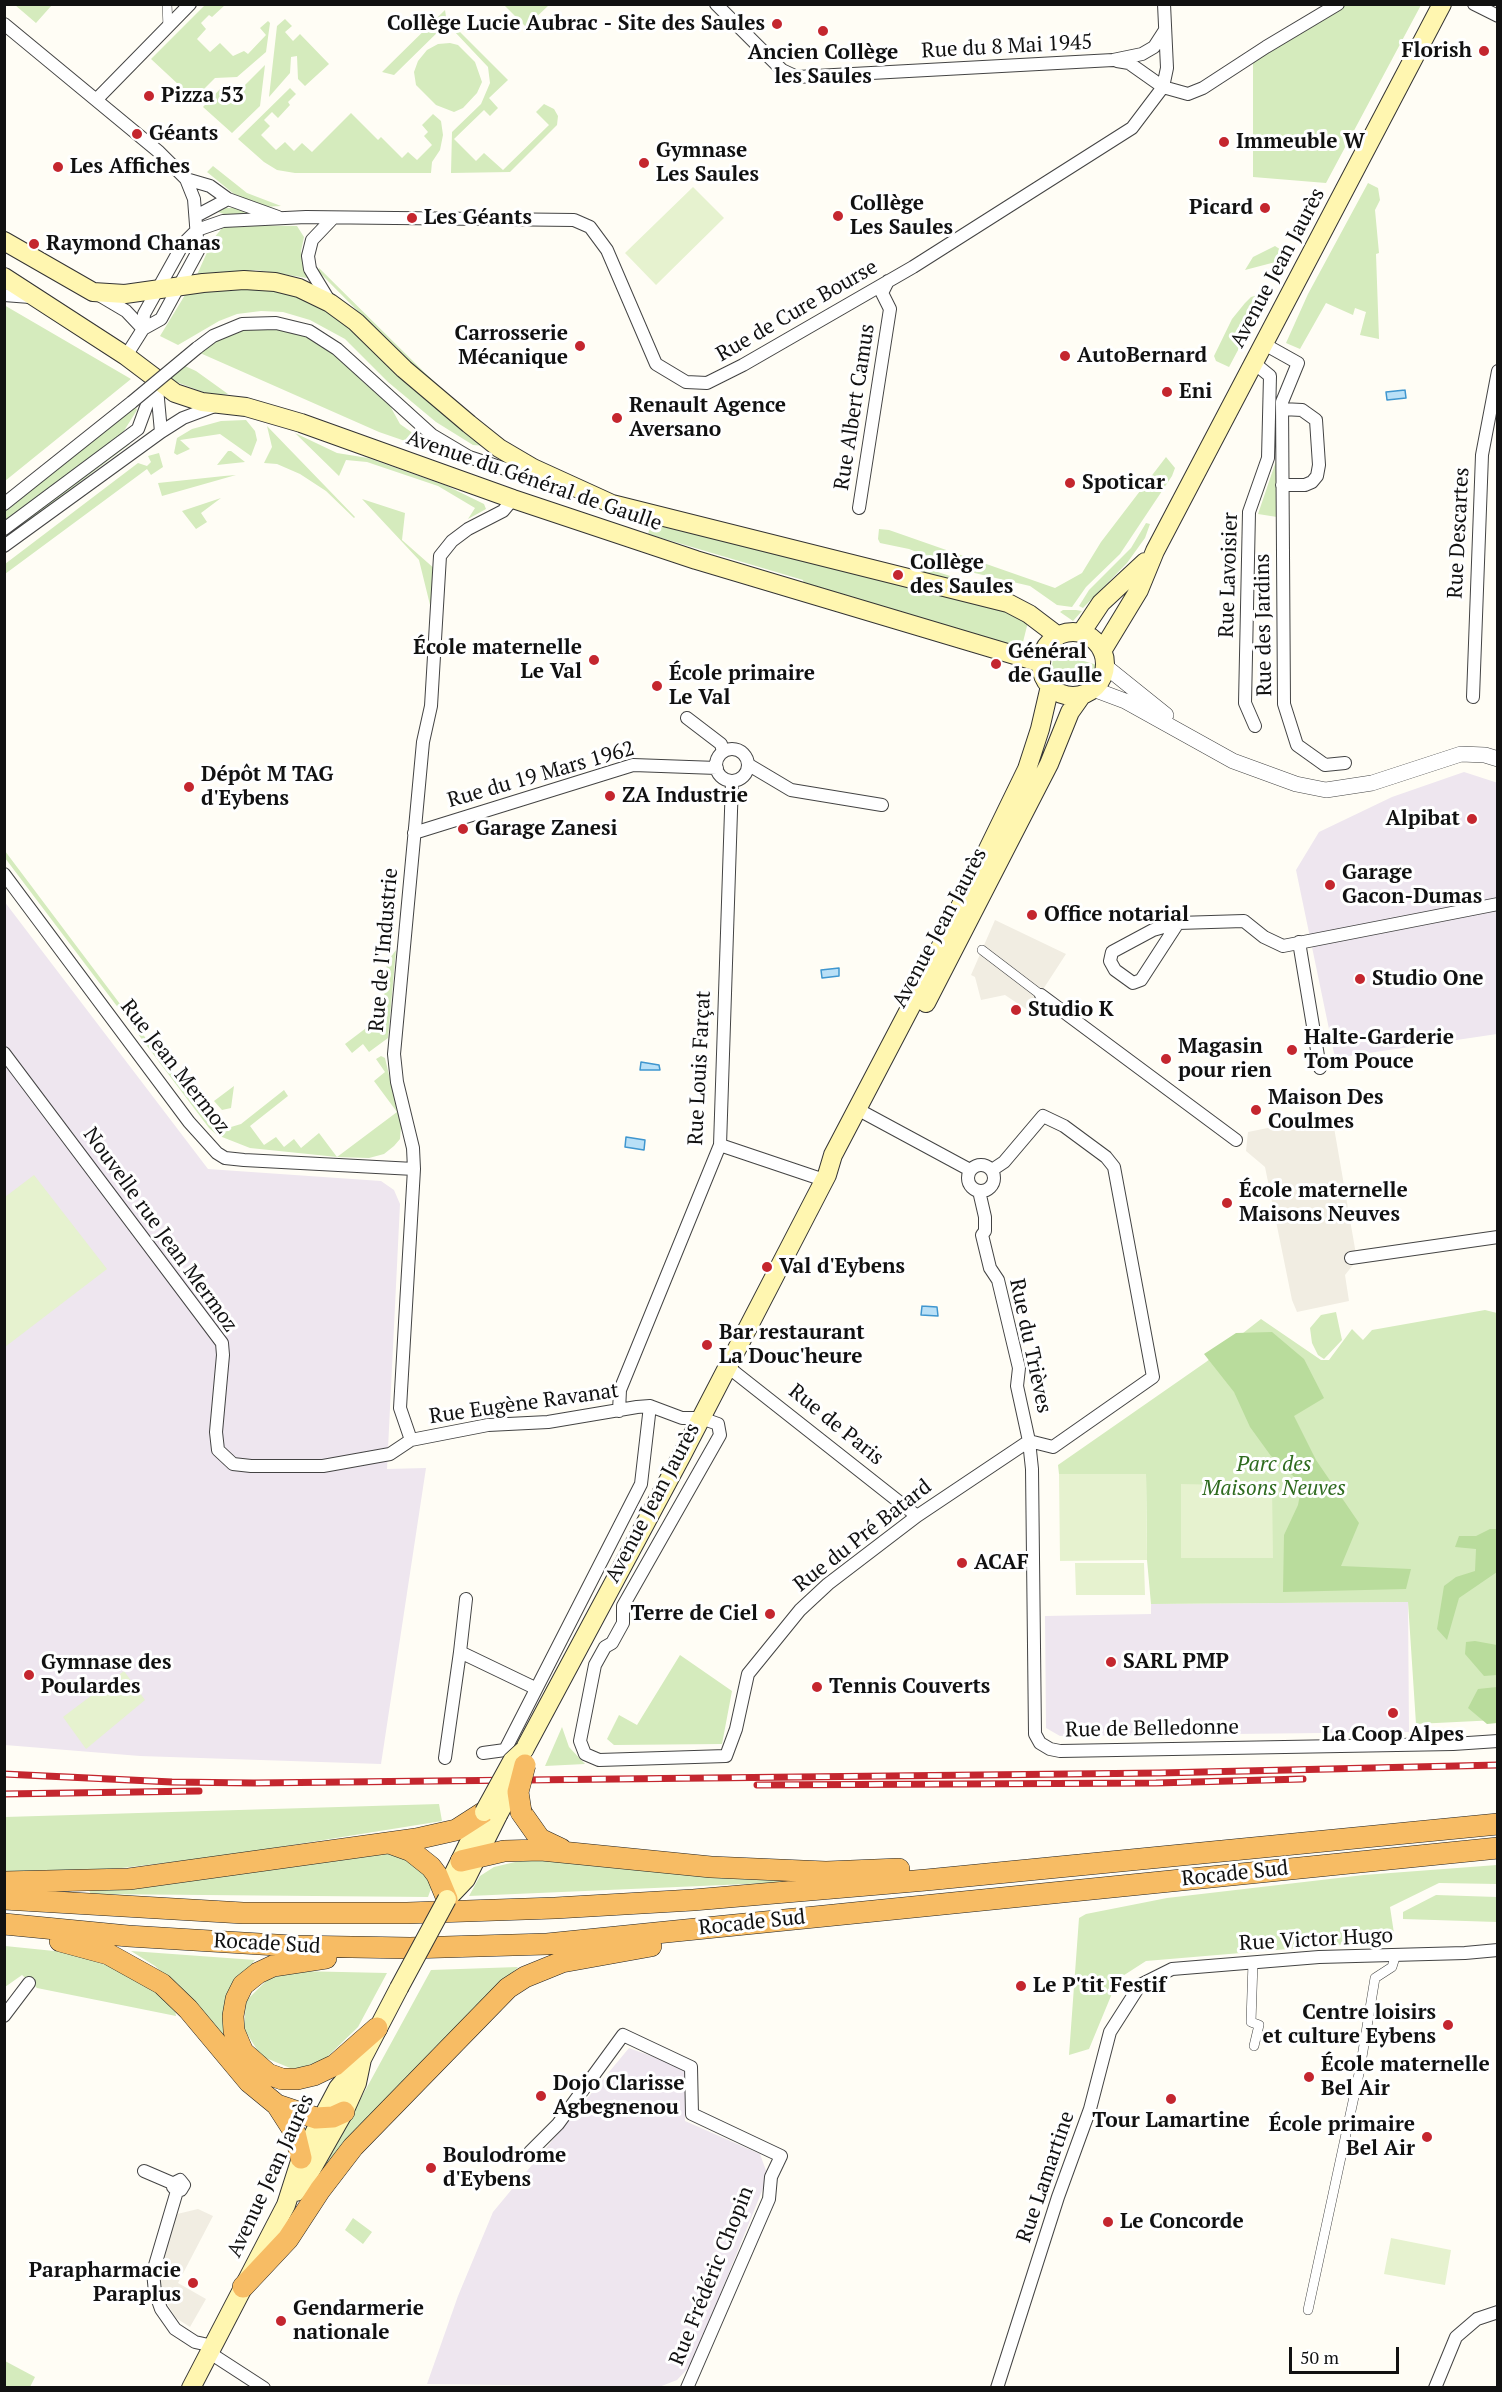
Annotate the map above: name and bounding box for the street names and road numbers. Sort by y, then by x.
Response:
street label: Rue du 8 Mai 1945 [921,30,1093,64]
street label: Avenue Jean Jaurès [1225,184,1331,352]
street label: Rue de Cure Bourse [712,255,882,367]
street label: Rue Albert Camus [829,322,881,492]
street label: Avenue du Général de Gaulle [403,425,665,537]
street label: Rue Descartes [1443,467,1475,599]
street label: Rue Lavoisier [1214,512,1244,638]
street label: Rue des Jardins [1250,553,1278,697]
street label: Rue du 19 Mars 1962 [445,736,637,814]
street label: Avenue Jean Jaurès [887,844,993,1012]
street label: Rue de l'Industrie [364,867,404,1033]
street label: Rue Louis Farçat [683,990,717,1146]
street label: Rue Jean Mermoz [115,995,235,1139]
street label: Nouvelle rue Jean Mermoz [77,1123,243,1337]
street label: Rue du Trièves [1003,1276,1057,1416]
street label: Rue Eugène Ravanat [428,1378,620,1430]
street label: Rue de Paris [783,1379,889,1471]
street label: Avenue Jean Jaurès [600,1419,706,1587]
street label: Rue du Pré Batard [789,1474,937,1598]
street label: Rue de Belledonne [1065,1715,1239,1743]
street label: Rocade Sud [1180,1856,1290,1892]
street label: Rocade Sud [697,1905,807,1941]
street label: Rue Victor Hugo [1238,1923,1394,1957]
street label: Rocade Sud [213,1929,321,1959]
street label: Avenue Jean Jaurès [222,2090,320,2262]
street label: Rue Lamartine [1012,2108,1080,2246]
street label: Rue Frédéric Chopin [665,2183,759,2369]

